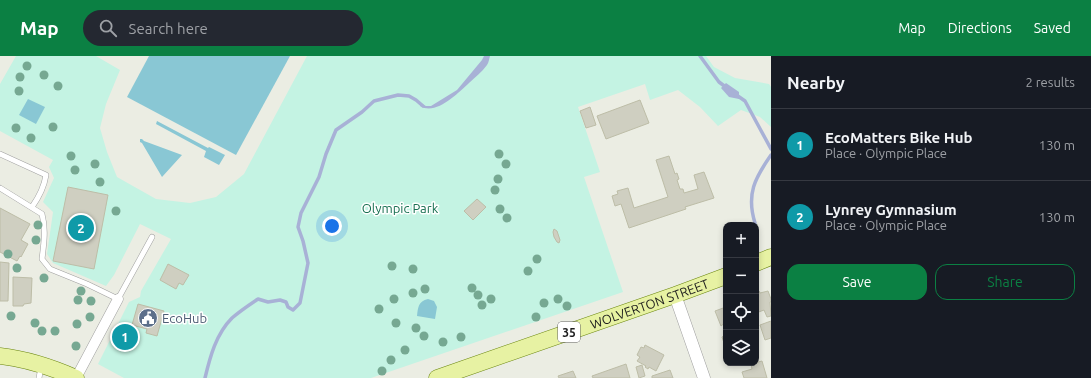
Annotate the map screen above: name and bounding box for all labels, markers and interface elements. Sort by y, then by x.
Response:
search box [83,10,363,46]
text: Map [20,17,59,39]
icon: search [97,17,119,39]
text: Search here [129,20,208,37]
text: Map [898,20,926,36]
text: Directions [948,20,1012,36]
text: Saved [1034,20,1071,36]
text: Nearby [787,73,845,92]
text: 2 results [1025,75,1075,89]
text: EcoMatters Bike Hub [825,129,972,146]
text: 1 [796,138,804,152]
text: 130 m [1039,138,1075,152]
text: Place · Olympic Place [825,146,947,160]
park label: Olympic Park [362,201,439,215]
text: Lynrey Gymnasium [825,201,957,218]
text: 2 [796,210,804,224]
text: 130 m [1039,210,1075,224]
pin: 2 [68,213,94,243]
your location [322,216,342,236]
text: Place · Olympic Place [825,218,947,232]
map controls [723,222,759,366]
button: + [723,222,759,258]
button: − [723,258,759,294]
button: Save [787,264,927,300]
button: Share [935,264,1075,300]
street label: WOLVERTON STREET [588,276,710,331]
button: locate [723,294,759,330]
public building icon: EcoHub [137,307,159,329]
place label: EcoHub [162,311,207,325]
pin: 1 [112,322,138,352]
road number: 35 [558,322,580,342]
button: layers [723,330,759,366]

